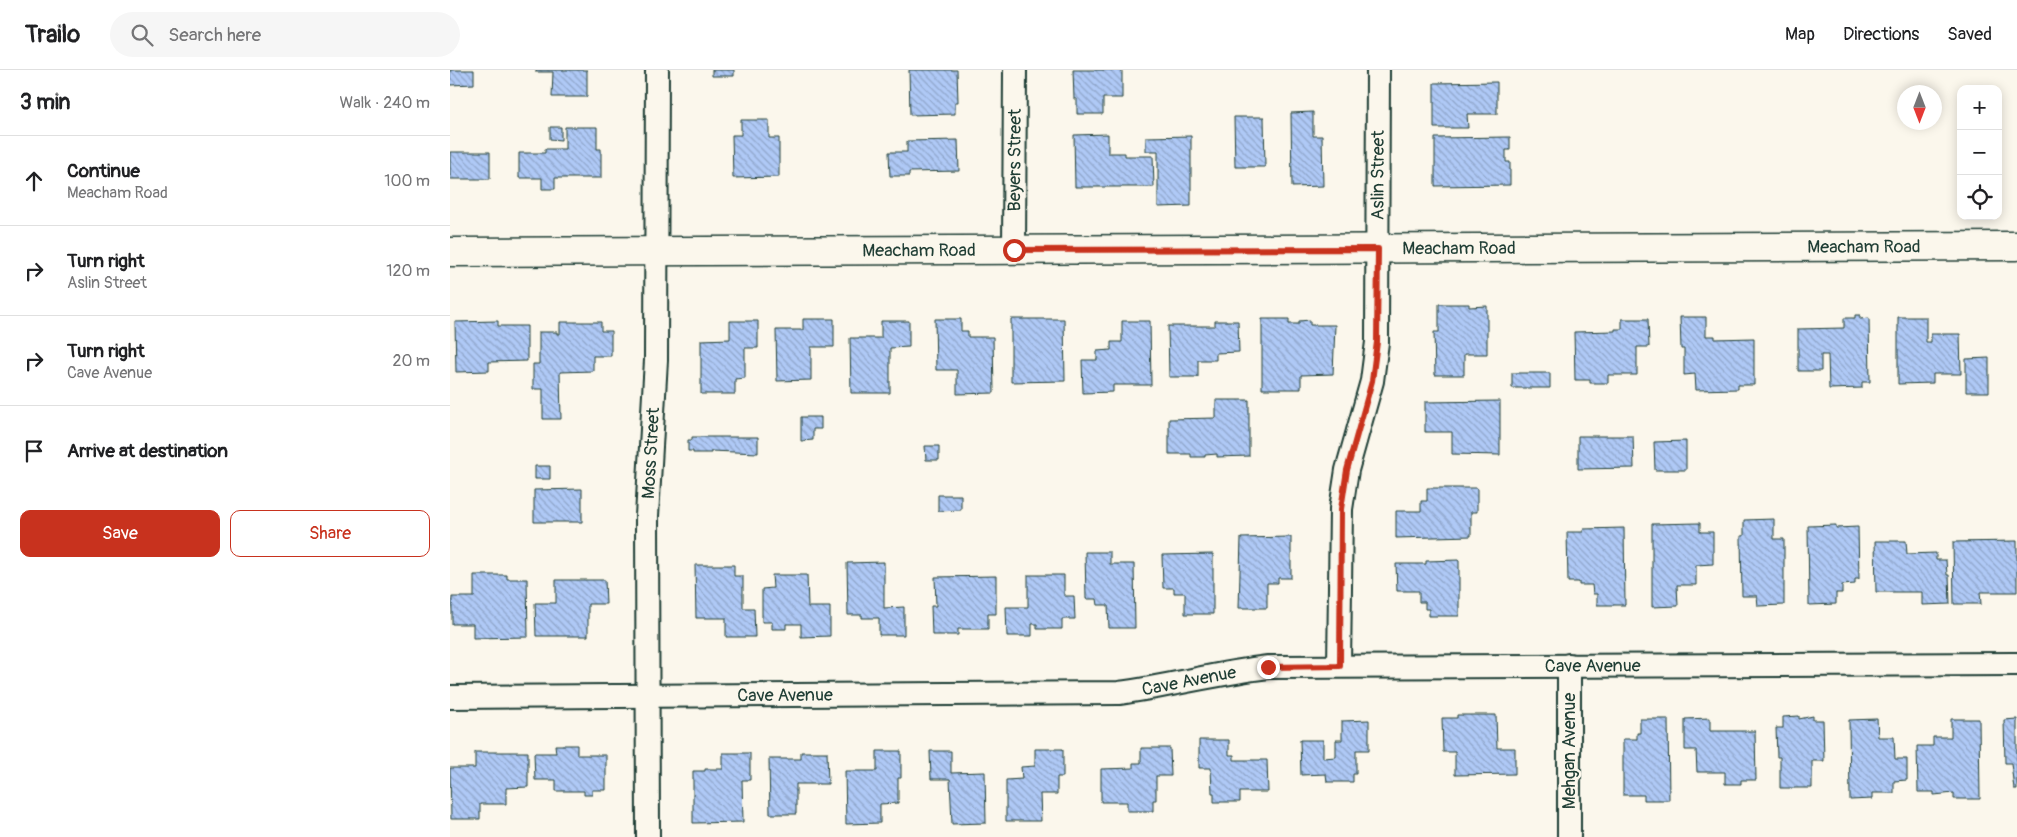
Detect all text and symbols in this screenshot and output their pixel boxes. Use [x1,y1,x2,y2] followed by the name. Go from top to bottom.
[110,12,460,57] search box
[25,20,80,49] text: Trailo
[128,21,156,49] icon: search
[168,23,261,47] text: Search here
[1785,23,1815,46] text: Map
[1843,23,1919,46] text: Directions
[1947,23,1992,46] text: Saved
[1897,85,1942,130] north arrow
[1957,85,2002,220] map controls
[1957,85,2002,130] button: +
[20,89,70,116] text: 3 min
[339,93,430,113] text: Walk · 240 m
[1003,108,1026,211] street label: Beyers Street
[1366,129,1389,220] street label: Aslin Street
[1957,130,2002,175] button: −
[67,159,140,183] text: Continue
[20,167,48,195] icon: ahead
[384,171,430,191] text: 100 m
[1957,175,2002,220] button: locate
[67,183,168,203] text: Meacham Road
[1807,235,1921,258] street label: Meacham Road
[1402,236,1516,260] street label: Meacham Road
[862,238,976,262] street label: Meacham Road
[1003,239,1026,262] route start
[67,249,145,273] text: Turn right
[20,257,48,285] icon: right
[386,261,430,281] text: 120 m
[67,273,147,293] text: Aslin Street
[67,339,145,363] text: Turn right
[20,347,48,375] icon: right
[392,351,430,371] text: 20 m
[67,363,152,383] text: Cave Avenue
[637,406,665,499] street label: Moss Street
[20,437,48,465] icon: arrive
[67,439,228,463] text: Arrive at destination
[20,510,220,557] button: Save
[230,510,430,557] button: Share
[1545,654,1641,677] street label: Cave Avenue
[1257,656,1280,679] route end
[1140,660,1238,701] street label: Cave Avenue
[737,683,833,707] street label: Cave Avenue
[1558,693,1581,809] street label: Mehgan Avenue

